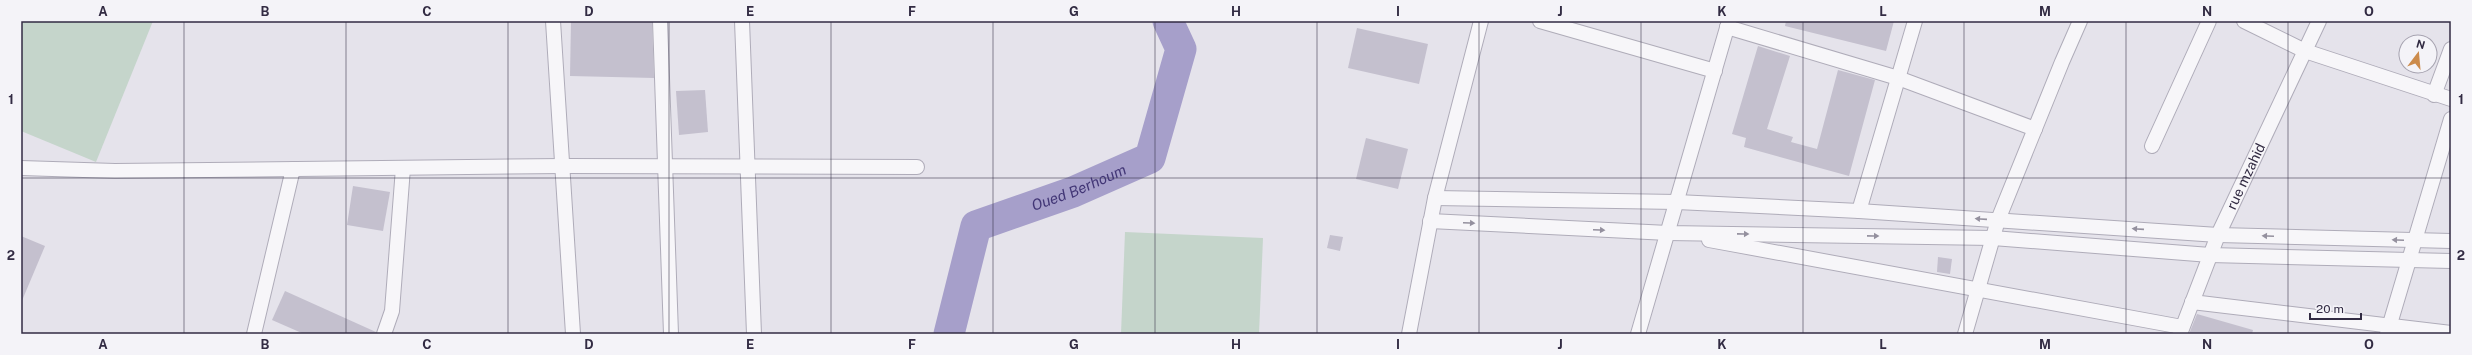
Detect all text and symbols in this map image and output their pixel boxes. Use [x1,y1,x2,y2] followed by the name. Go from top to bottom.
[98,4,108,19] text: A
[261,4,270,19] text: B
[422,4,432,19] text: C
[584,4,594,19] text: D
[746,4,754,19] text: E
[908,4,916,19] text: F
[1069,4,1079,19] text: G
[1231,4,1241,19] text: H
[1396,4,1400,19] text: I
[1557,4,1563,19] text: J
[1717,4,1727,19] text: K
[1879,4,1887,19] text: L
[2039,4,2051,19] text: M
[2202,4,2212,19] text: N
[2364,4,2374,19] text: O
[2398,34,2438,74] north arrow
[2415,37,2427,51] text: N
[8,92,14,107] text: 1
[2458,92,2464,107] text: 1
[2223,141,2268,212] street label: rue mzahid
[1029,161,1129,214] water label: Oued Berhoum
[1975,215,1987,222] one-way arrow
[1463,220,1475,227] one-way arrow
[1593,226,1605,233] one-way arrow
[2132,226,2144,233] one-way arrow
[1737,231,1750,237] one-way arrow
[1867,233,1880,239] one-way arrow
[2261,233,2274,239] one-way arrow
[2391,237,2404,243] one-way arrow
[7,248,15,263] text: 2
[2457,248,2465,263] text: 2
[2310,295,2361,321] scale bar
[2316,302,2344,316] text: 20 m
[98,337,108,352] text: A
[261,337,270,352] text: B
[422,337,432,352] text: C
[584,337,594,352] text: D
[746,337,754,352] text: E
[908,337,916,352] text: F
[1069,337,1079,352] text: G
[1231,337,1241,352] text: H
[1396,337,1400,352] text: I
[1557,337,1563,352] text: J
[1717,337,1727,352] text: K
[1879,337,1887,352] text: L
[2039,337,2051,352] text: M
[2202,337,2212,352] text: N
[2364,337,2374,352] text: O

